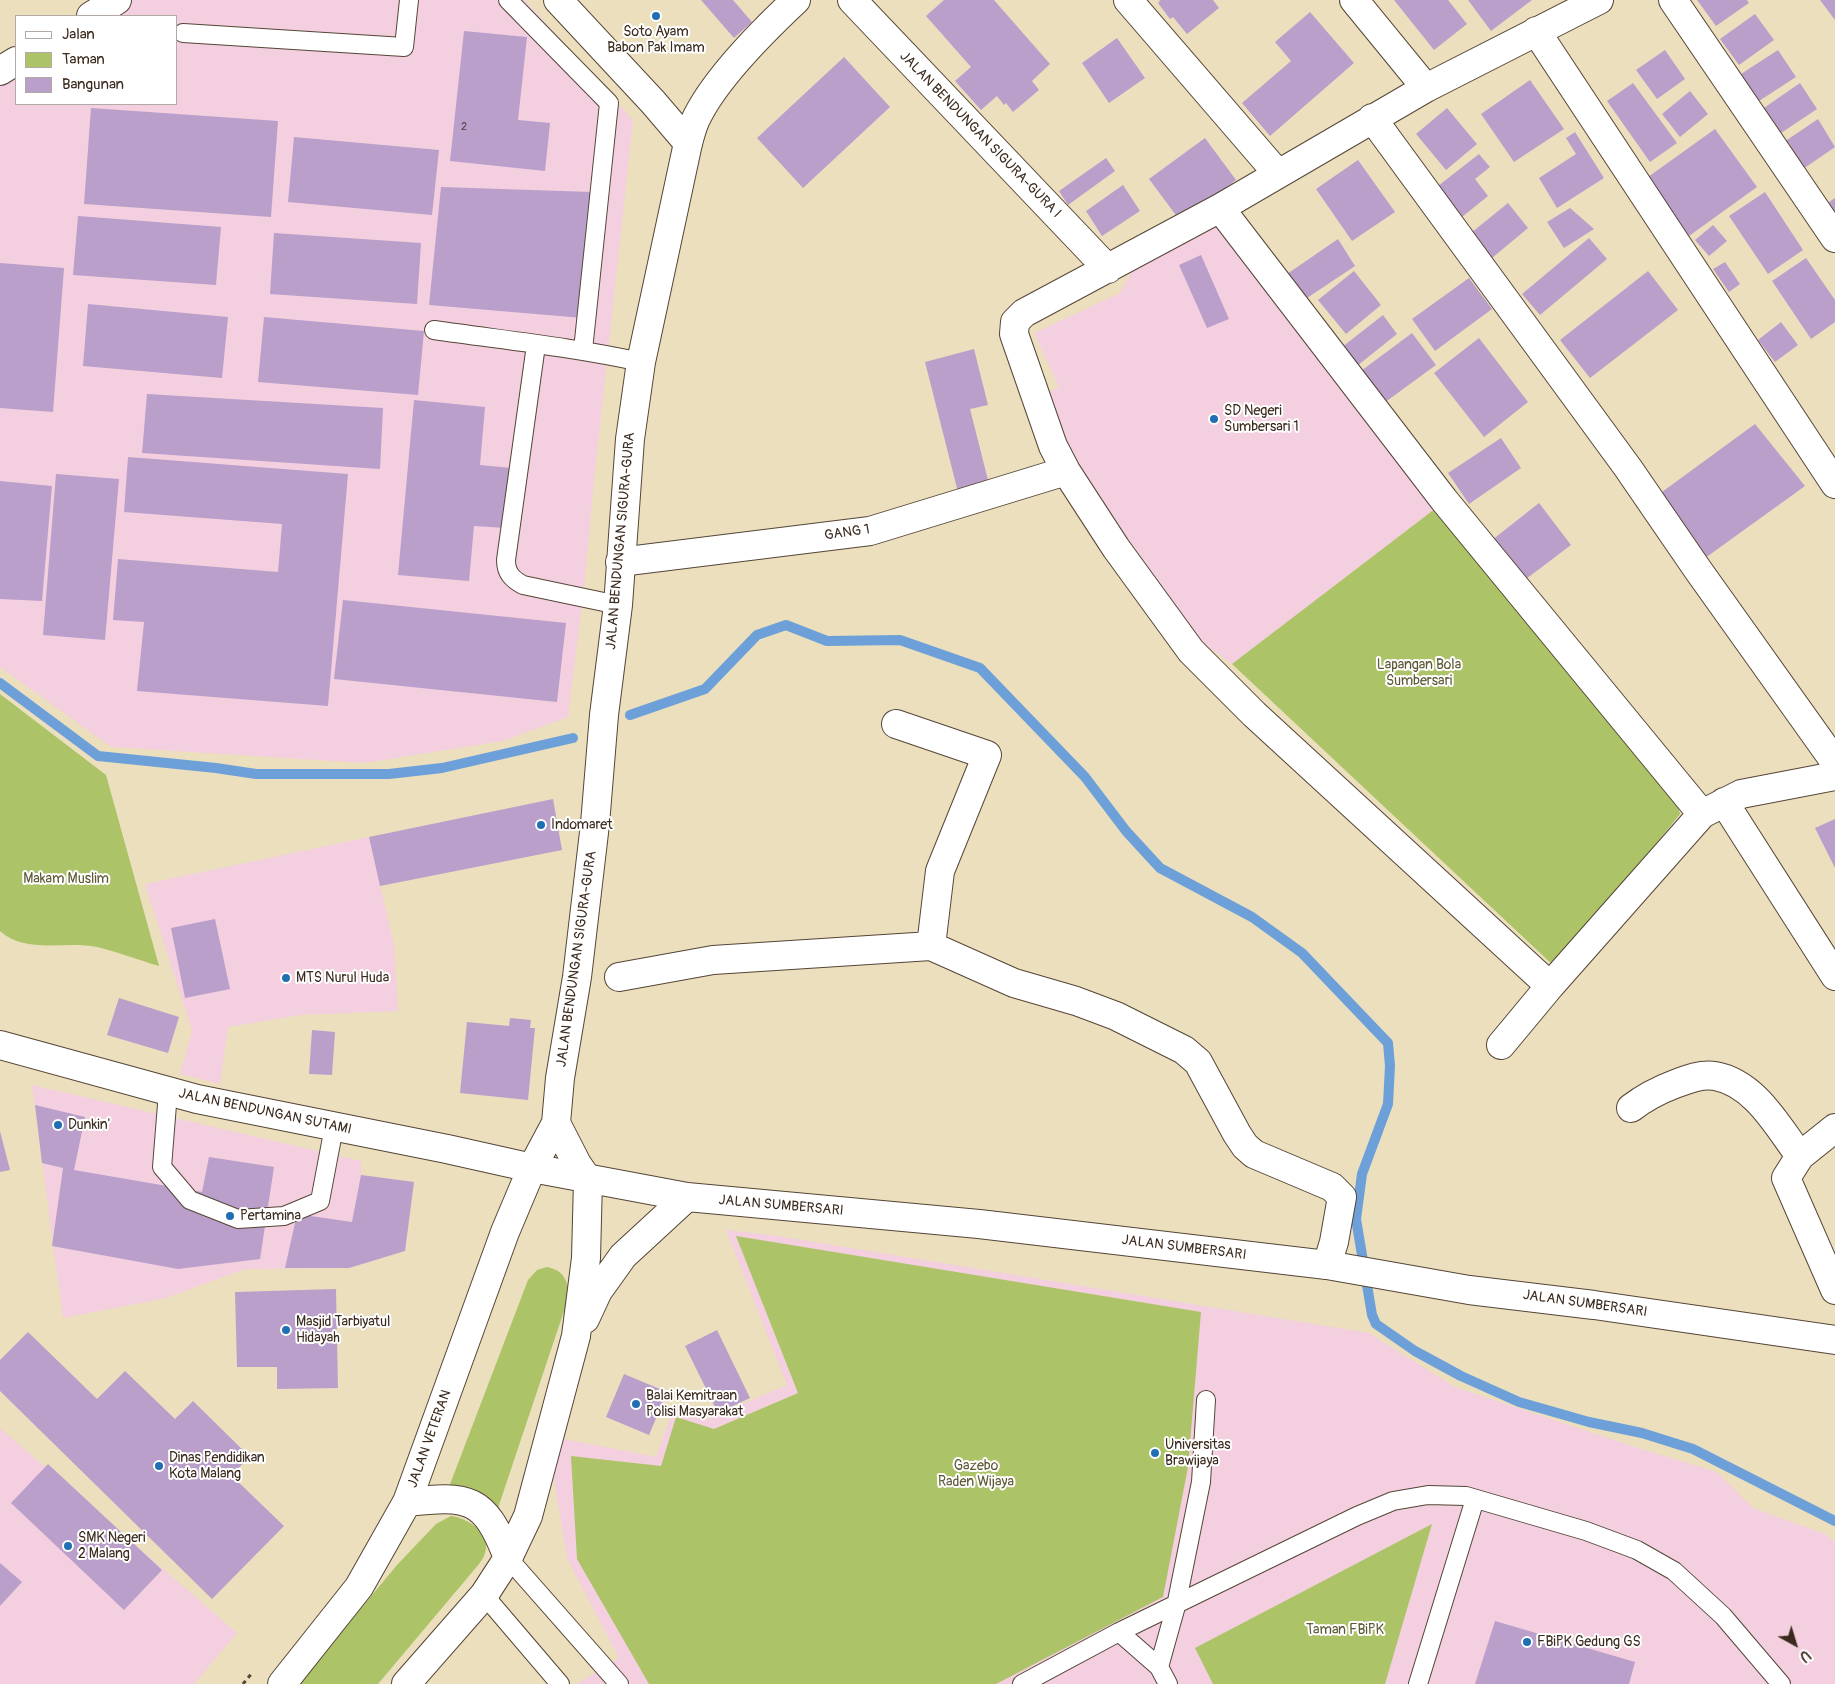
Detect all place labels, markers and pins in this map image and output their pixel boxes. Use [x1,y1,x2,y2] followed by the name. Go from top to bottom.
[650,10,662,22] marker: Soto Ayam Babon Pak Imam
[607,24,705,56] place label: Soto Ayam Babon Pak Imam
[1224,403,1299,436] place label: SD Negeri Sumbersari 1
[1208,413,1220,425] marker: SD Negeri Sumbersari 1
[551,817,613,833] place label: Indomaret
[535,819,547,831] marker: Indomaret
[296,970,389,986] place label: MTS Nurul Huda
[280,972,292,984] marker: MTS Nurul Huda
[68,1117,110,1133] place label: Dunkin'
[52,1119,64,1131] marker: Dunkin'
[240,1208,301,1224] place label: Pertamina
[224,1210,236,1222] marker: Pertamina
[296,1314,390,1346] place label: Masjid Tarbiyatul Hidayah
[280,1324,292,1336] marker: Masjid Tarbiyatul Hidayah
[646,1388,743,1420] place label: Balai Kemitraan Polisi Masyarakat
[630,1398,642,1410] marker: Balai Kemitraan Polisi Masyarakat
[1165,1437,1230,1470] place label: Universitas Brawijaya
[1149,1447,1161,1459] marker: Universitas Brawijaya
[169,1450,265,1482] place label: Dinas Pendidikan Kota Malang
[153,1460,165,1472] marker: Dinas Pendidikan Kota Malang
[78,1530,146,1562] place label: SMK Negeri 2 Malang
[62,1540,74,1552] marker: SMK Negeri 2 Malang
[1537,1634,1641,1650] place label: FBiPK Gedung GS
[1521,1636,1533,1648] marker: FBiPK Gedung GS

